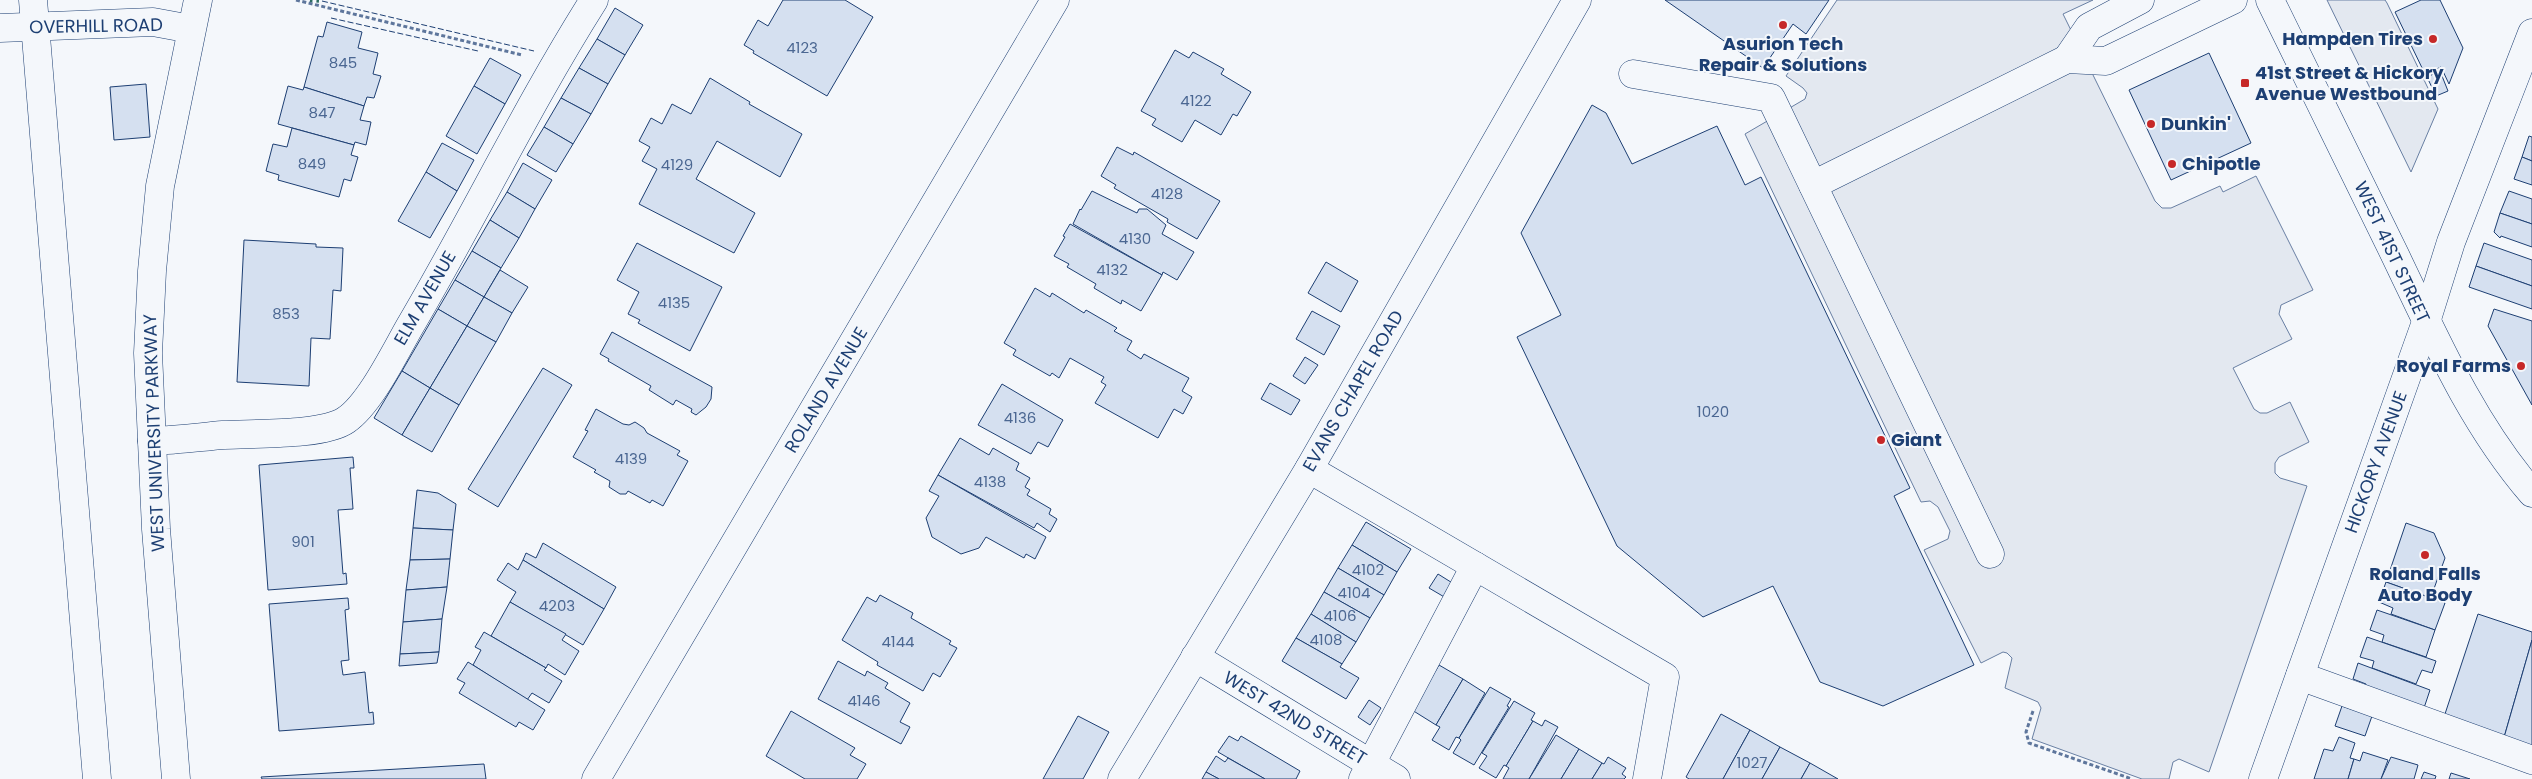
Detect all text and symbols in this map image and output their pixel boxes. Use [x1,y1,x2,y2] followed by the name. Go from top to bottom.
[29,12,163,39] street label: OVERHILL ROAD
[1777,19,1789,31] marker: Asurion Tech Repair & Solutions
[2282,26,2423,51] place label: Hampden Tires
[1699,31,1867,77] place label: Asurion Tech Repair & Solutions
[2427,33,2439,45] marker: Hampden Tires
[786,37,818,58] house number: 4123
[329,52,357,73] house number: 845
[2255,60,2444,106] place label: 41st Street & Hickory Avenue Westbound
[2239,77,2251,89] marker: 41st Street & Hickory Avenue Westbound
[1180,90,1212,111] house number: 4122
[308,102,336,123] house number: 847
[2161,111,2231,136] place label: Dunkin'
[2145,118,2157,130] marker: Dunkin'
[2182,151,2261,176] place label: Chipotle
[298,153,326,174] house number: 849
[661,154,693,175] house number: 4129
[2166,158,2178,170] marker: Chipotle
[2349,177,2436,327] street label: WEST 41ST STREET
[1151,183,1183,204] house number: 4128
[1119,228,1151,249] house number: 4130
[388,246,462,349] street label: ELM AVENUE
[1096,259,1128,280] house number: 4132
[658,292,690,313] house number: 4135
[272,303,300,324] house number: 853
[1296,306,1409,476] street label: EVANS CHAPEL ROAD
[137,313,170,552] street label: WEST UNIVERSITY PARKWAY
[778,322,873,457] street label: ROLAND AVENUE
[2396,353,2511,378] place label: Royal Farms
[2515,360,2527,372] marker: Royal Farms
[2338,387,2413,536] street label: HICKORY AVENUE
[1697,401,1729,422] house number: 1020
[1004,407,1036,428] house number: 4136
[1891,427,1942,452] place label: Giant
[1875,434,1887,446] marker: Giant
[615,448,647,469] house number: 4139
[974,471,1006,492] house number: 4138
[291,531,315,552] house number: 901
[2419,549,2431,561] marker: Roland Falls Auto Body
[1352,559,1384,580] house number: 4102
[2369,561,2481,607] place label: Roland Falls Auto Body
[1337,582,1371,603] house number: 4104
[539,595,575,616] house number: 4203
[1323,605,1357,626] house number: 4106
[1309,629,1343,650] house number: 4108
[881,631,915,652] house number: 4144
[1219,665,1372,770] street label: WEST 42ND STREET
[847,690,881,711] house number: 4146
[1736,752,1768,773] house number: 1027

